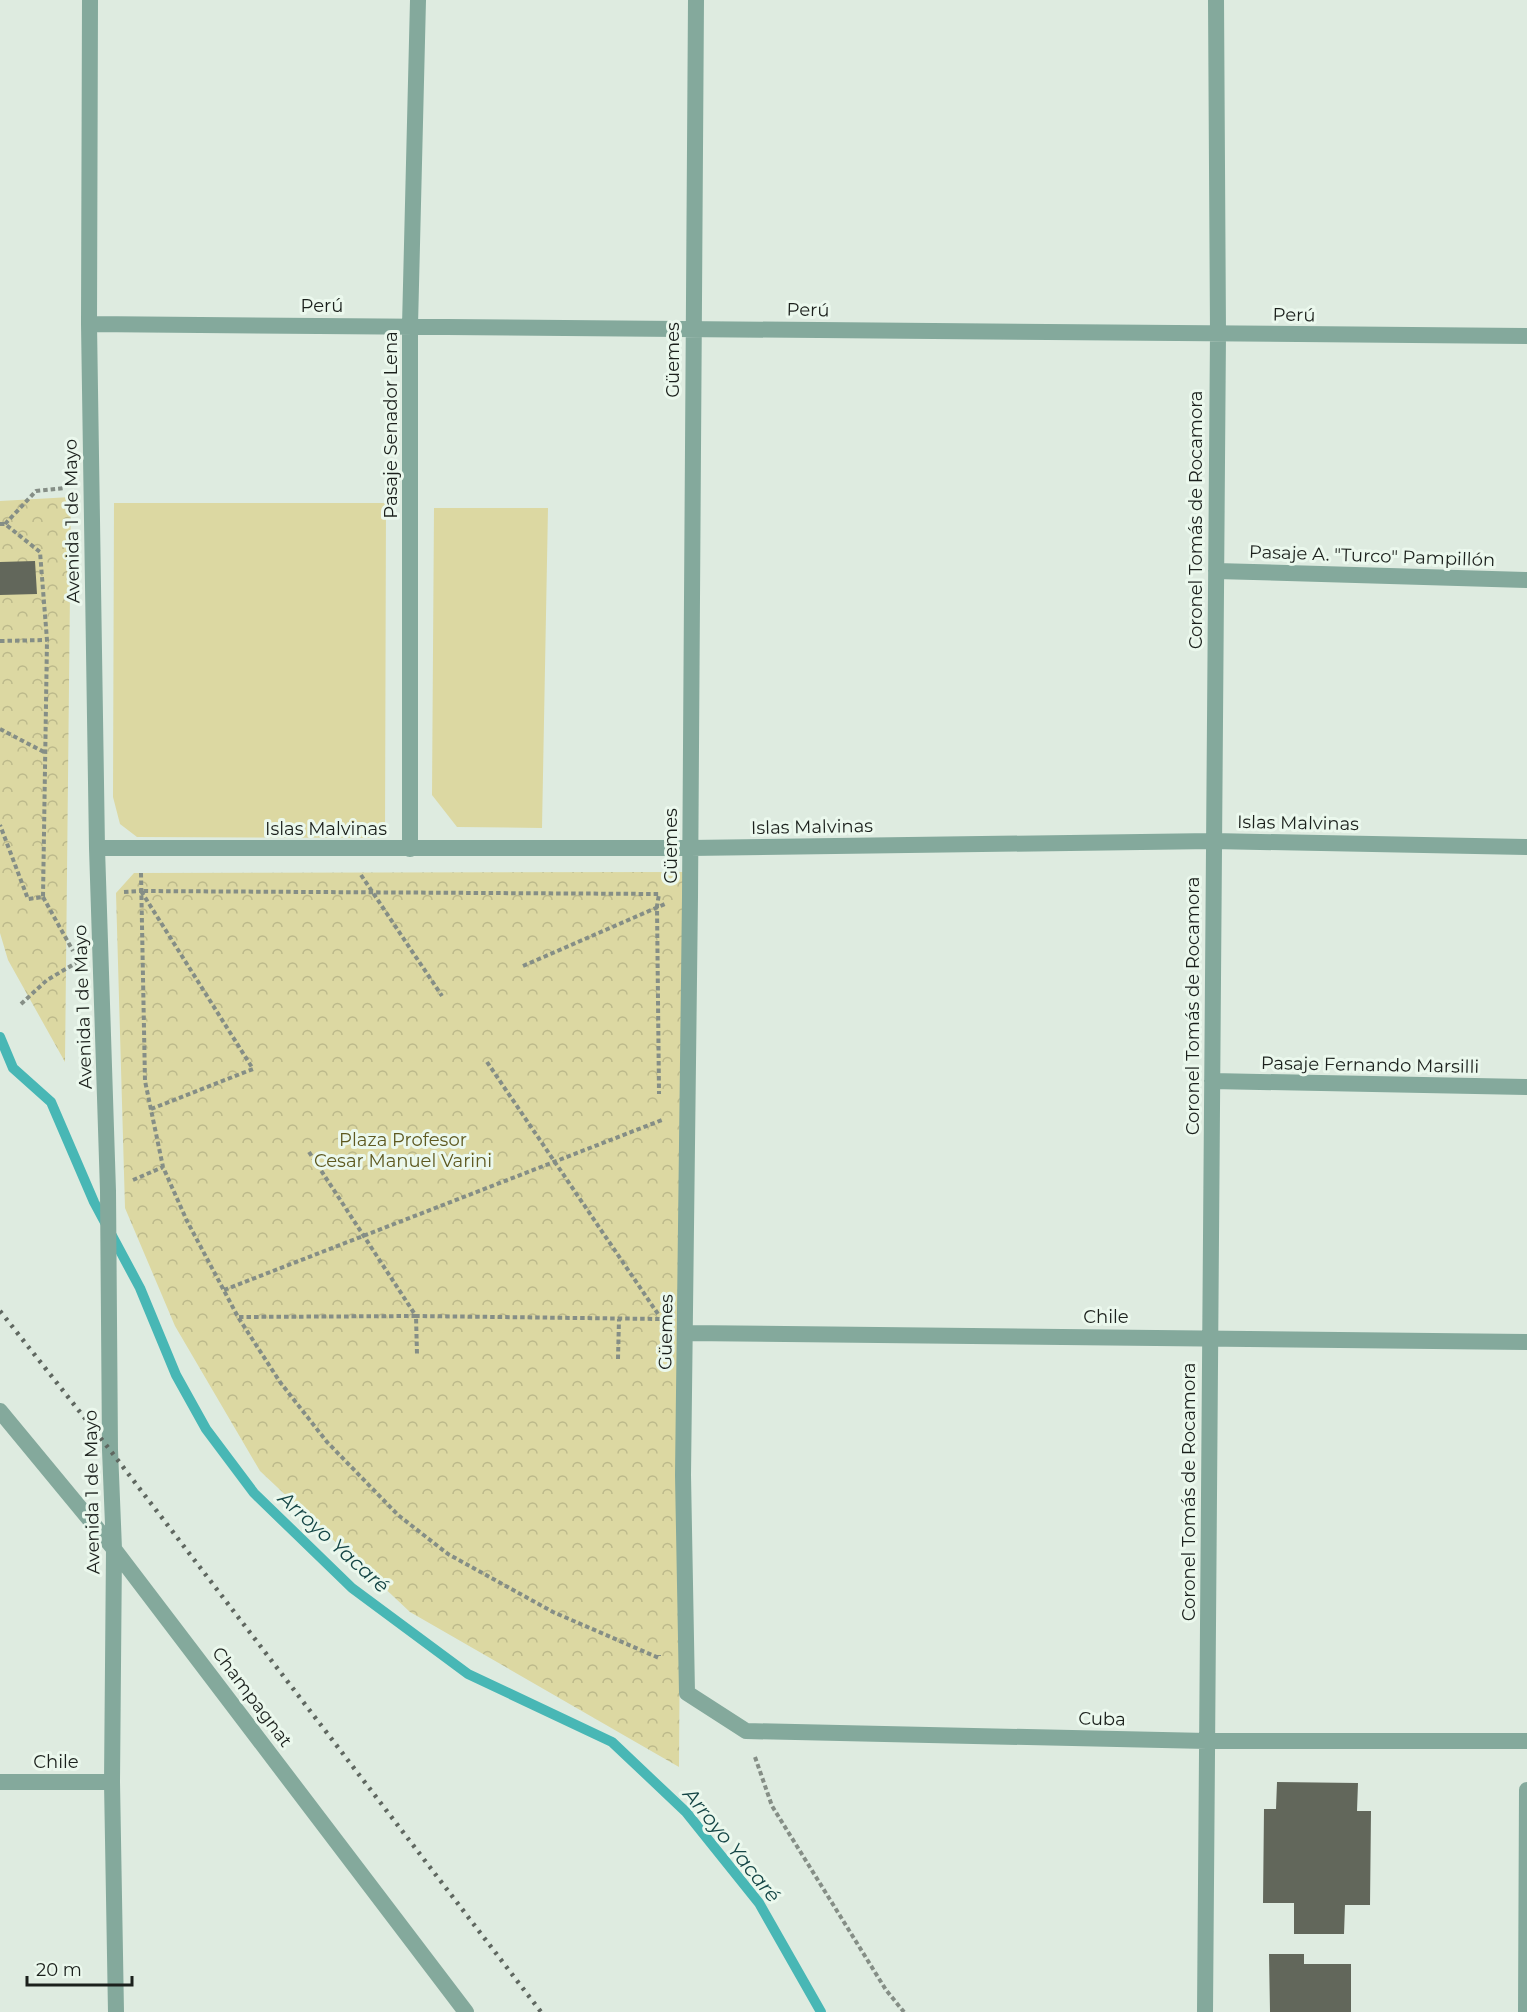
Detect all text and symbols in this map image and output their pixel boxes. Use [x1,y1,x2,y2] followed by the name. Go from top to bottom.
[301,295,343,317] street label: Perú
[786,299,830,321] street label: Perú
[1272,304,1316,326] street label: Perú
[662,322,684,398] street label: Güemes
[380,331,402,519] street label: Pasaje Senador Lena
[1185,391,1207,649] street label: Coronel Tomás de Rocamora
[60,439,84,603] street label: Avenida 1 de Mayo
[1249,541,1495,571] street label: Pasaje A. "Turco" Pampillón
[660,808,682,884] street label: Güemes
[1237,811,1359,835] street label: Islas Malvinas
[751,815,873,839] street label: Islas Malvinas
[265,818,387,840] street label: Islas Malvinas
[1182,877,1204,1135] street label: Coronel Tomás de Rocamora
[69,924,97,1090] street label: Avenida 1 de Mayo
[1261,1052,1479,1078] street label: Pasaje Fernando Marsilli
[314,1129,492,1172] park label: Plaza Profesor Cesar Manuel Varini
[654,1294,678,1370] street label: Güemes
[1083,1306,1129,1328] street label: Chile
[1178,1363,1200,1621] street label: Coronel Tomás de Rocamora
[80,1410,104,1574] street label: Avenida 1 de Mayo
[273,1485,394,1598] water label: Arroyo Yacaré
[207,1643,297,1751] street label: Champagnat
[1078,1708,1126,1730] street label: Cuba
[33,1751,79,1773] street label: Chile
[678,1782,786,1907] water label: Arroyo Yacaré
[27,1949,132,1987] scale bar
[36,1959,82,1981] text: 20 m

